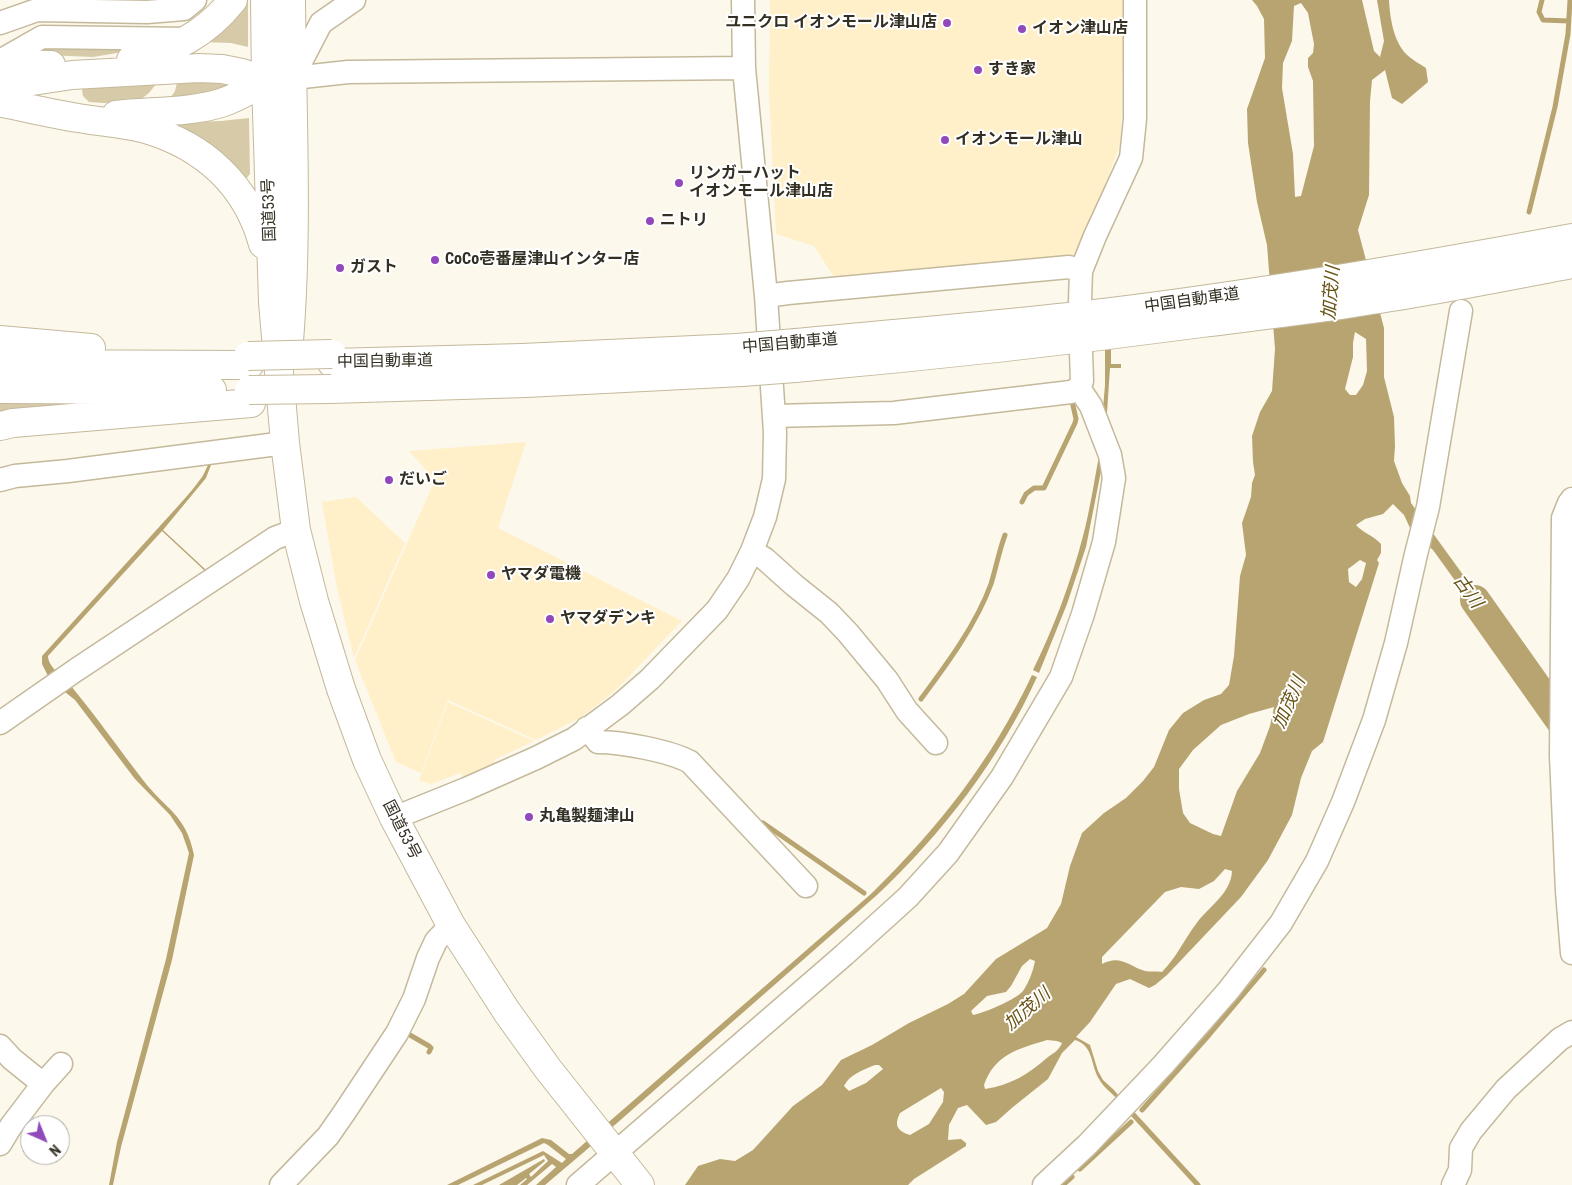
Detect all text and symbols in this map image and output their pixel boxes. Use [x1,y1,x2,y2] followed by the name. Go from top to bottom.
[725,13,937,33] place label: ユニクロ イオンモール津山店
[941,17,953,29] marker: ユニクロ イオンモール津山店
[1032,19,1128,39] place label: イオン津山店
[1016,23,1028,35] marker: イオン津山店
[988,60,1036,80] place label: すき家
[972,64,984,76] marker: すき家
[955,130,1083,150] place label: イオンモール津山
[939,134,951,146] marker: イオンモール津山
[689,164,833,202] place label: リンガーハット イオンモール津山店
[673,177,685,189] marker: リンガーハット イオンモール津山店
[259,178,281,242] street label: 国道53号
[660,211,708,231] place label: ニトリ
[644,215,656,227] marker: ニトリ
[445,250,639,270] place label: CoCo壱番屋津山インター店
[429,254,441,266] marker: CoCo壱番屋津山インター店
[350,258,398,278] place label: ガスト
[334,262,346,274] marker: ガスト
[1319,265,1345,321] water label: 加茂川
[1143,285,1241,317] street label: 中国自動車道
[741,330,839,358] street label: 中国自動車道
[337,352,433,372] street label: 中国自動車道
[399,470,447,490] place label: だいご
[383,474,395,486] marker: だいご
[501,565,581,585] place label: ヤマダ電機
[485,569,497,581] marker: ヤマダ電機
[1448,571,1486,613] water label: 古川
[560,609,656,629] place label: ヤマダデンキ
[544,613,556,625] marker: ヤマダデンキ
[1269,674,1311,732] water label: 加茂川
[378,797,424,863] street label: 国道53号
[539,807,635,827] place label: 丸亀製麺津山
[523,811,535,823] marker: 丸亀製麺津山
[1001,984,1055,1036] water label: 加茂川
[20,1115,70,1165] north arrow
[46,1141,63,1159] text: N

